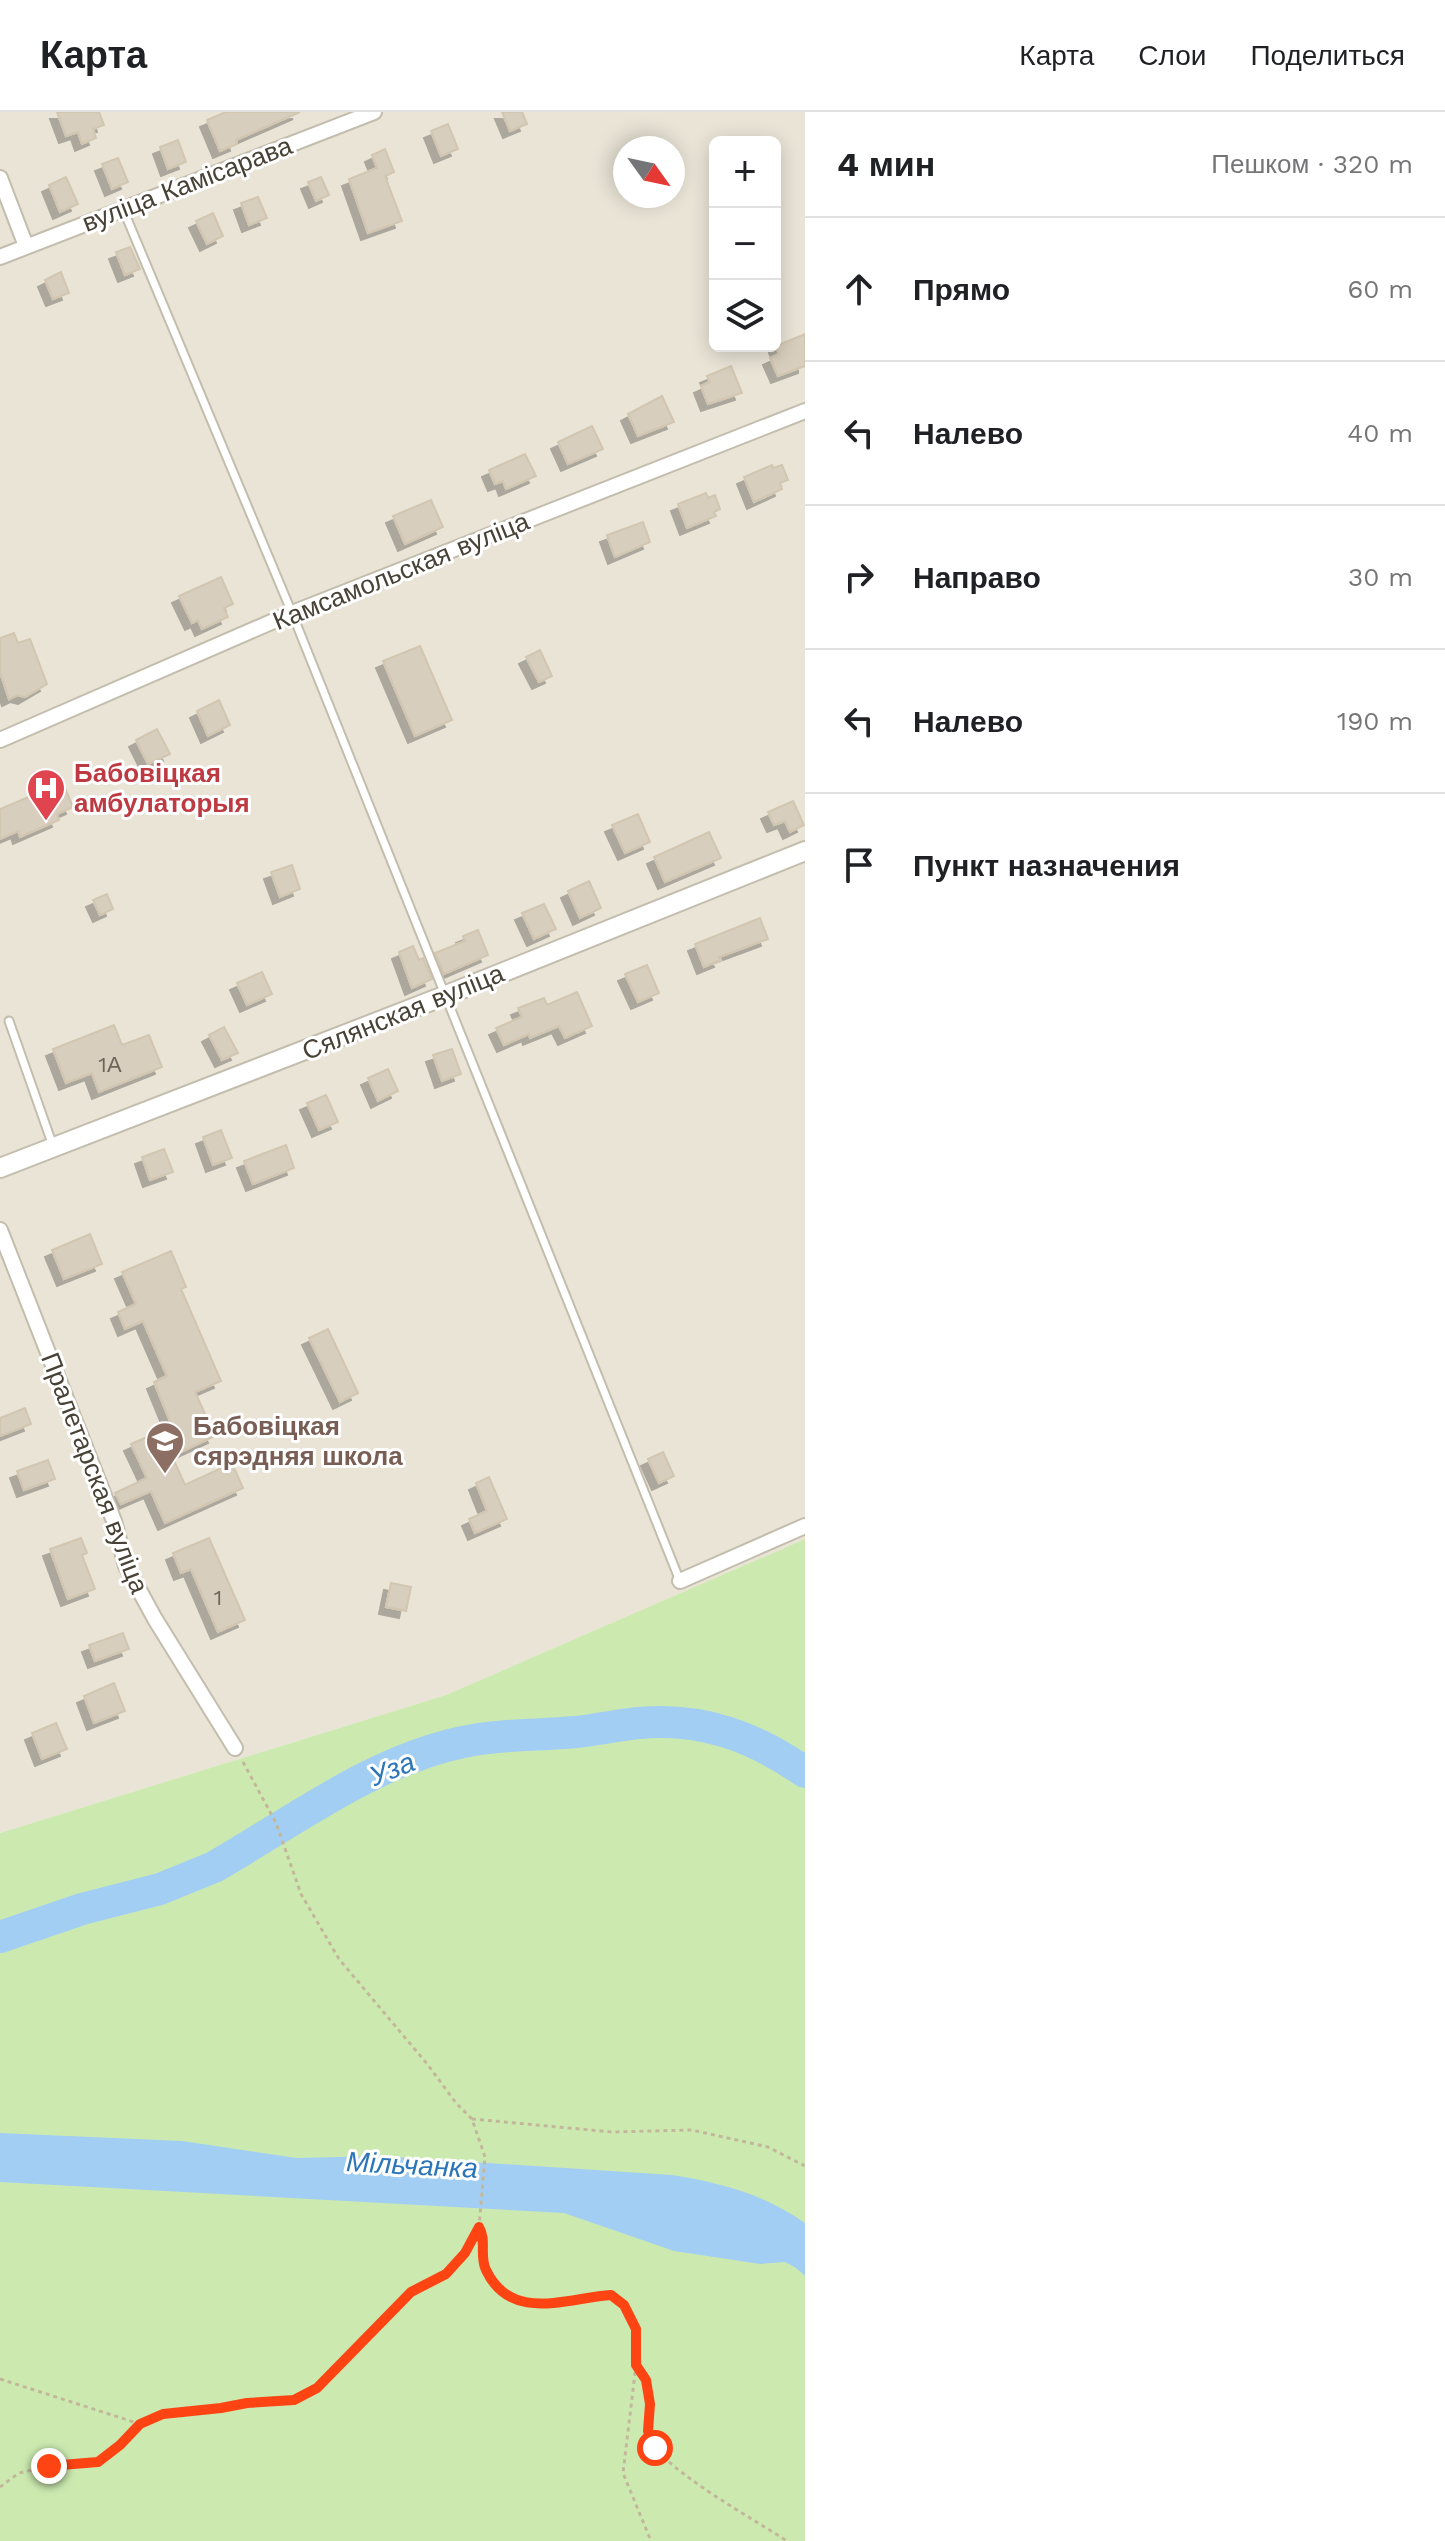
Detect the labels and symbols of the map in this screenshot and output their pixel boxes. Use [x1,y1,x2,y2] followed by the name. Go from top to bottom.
[78,130,297,238] street label: вуліца Камісарава
[613,136,685,208] north arrow
[268,506,534,636] street label: Камсамольская вуліца
[74,758,250,818] place label: Бабовіцкая амбулаторыя
[25,767,67,822] hospital icon: Бабовіцкая амбулаторыя
[298,958,509,1066] street label: Сялянская вуліца
[98,1052,122,1077] house number: 1А
[35,1348,155,1598] street label: Пралетарская вуліца
[193,1411,403,1471] place label: Бабовіцкая сярэдняя школа
[144,1420,186,1475] school or university icon: Бабовіцкая сярэдняя школа
[214,1585,222,1610] house number: 1
[364,1745,419,1793] water label: Уза
[345,2145,479,2185] water label: Мільчанка
[637,2430,673,2466] route start
[31,2448,67,2484] route end

